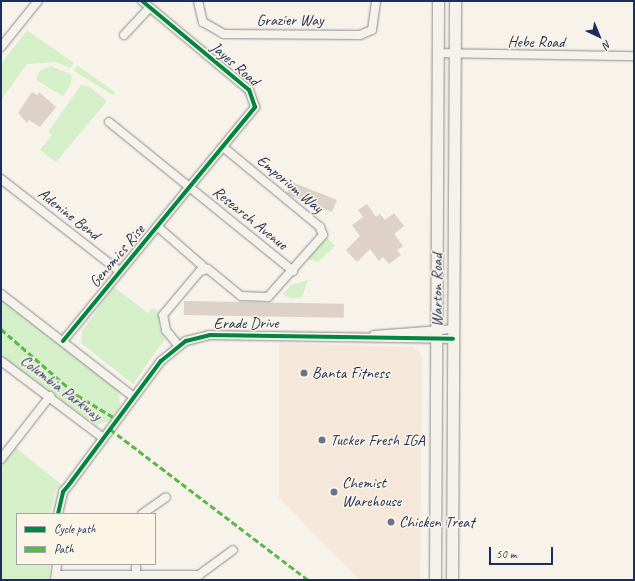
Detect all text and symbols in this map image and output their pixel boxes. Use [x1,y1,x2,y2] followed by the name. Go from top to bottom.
[257,10,323,30] street label: Grazier Way
[579,16,619,56] north arrow
[507,32,565,52] street label: Hebe Road
[600,37,615,52] text: N
[207,38,263,90] street label: Jayes Road
[253,151,327,217] street label: Emporium Way
[209,182,291,254] street label: Research Avenue
[34,184,104,244] street label: Adenine Bend
[85,221,149,291] street label: Genomics Rise
[427,253,447,327] street label: Warton Road
[213,313,279,333] street label: Erade Drive
[16,351,106,425] street label: Columbia Parkway
[312,363,389,383] place label: Banta Fitness
[299,368,309,378] marker: Banta Fitness
[330,430,425,450] place label: Tucker Fresh IGA
[317,435,327,445] marker: Tucker Fresh IGA
[342,473,401,511] place label: Chemist Warehouse
[329,487,339,497] marker: Chemist Warehouse
[399,512,473,532] place label: Chicken Treat
[16,513,156,565] legend
[386,517,396,527] marker: Chicken Treat
[54,521,96,537] text: Cycle path
[491,539,555,565] scale bar
[54,541,74,557] text: Path
[496,546,516,562] text: 50 m

